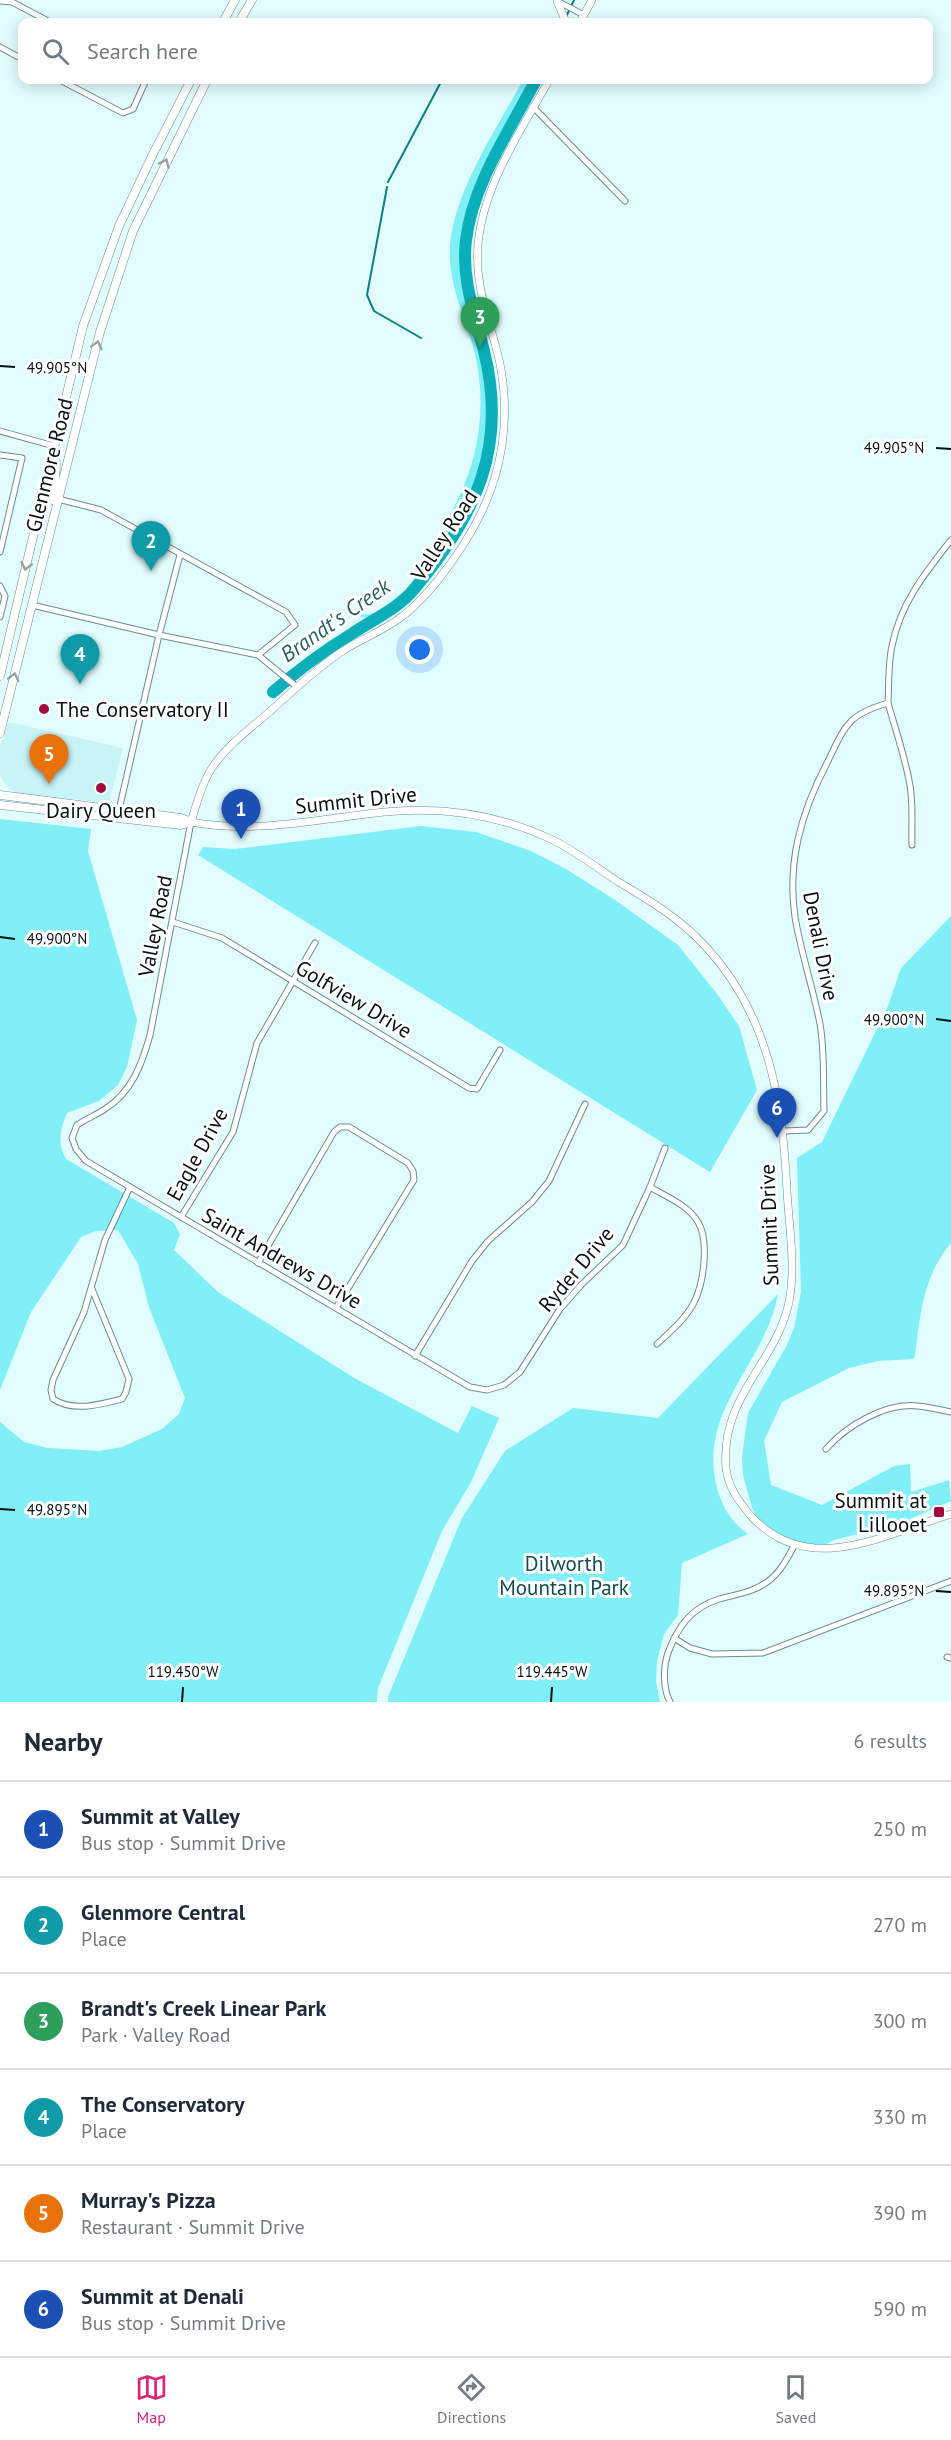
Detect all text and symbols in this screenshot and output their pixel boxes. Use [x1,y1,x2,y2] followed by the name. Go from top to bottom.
[18,18,933,84] search box
[39,35,72,68] icon: search
[87,37,198,65] text: Search here
[157,158,169,169] one-way arrow
[460,298,500,347] pin: 3
[90,340,103,350] one-way arrow
[27,358,87,377] text: 49.905°N
[19,395,79,535] street label: Glenmore Road
[864,438,924,457] text: 49.905°N
[404,485,483,586] street label: Valley Road
[132,522,170,571] pin: 2
[20,561,33,571] one-way arrow
[275,571,396,668] water label: Brandt's Creek
[60,634,100,684] pin: 4
[405,635,434,664] your location
[7,672,20,682] one-way arrow
[56,696,229,723] place label: The Conservatory II
[37,702,51,716] marker: The Conservatory II
[29,734,68,784] pin: 5
[294,780,418,820] street label: Summit Drive
[94,781,108,795] marker: Dairy Queen
[222,790,260,839] pin: 1
[46,797,156,824] place label: Dairy Queen
[132,873,178,980] street label: Valley Road
[797,889,845,1003] street label: Denali Drive
[27,929,87,948] text: 49.900°N
[291,954,417,1044] street label: Golfview Drive
[864,1010,924,1029] text: 49.900°N
[758,1088,796,1138] pin: 6
[160,1103,234,1205] street label: Eagle Drive
[753,1164,785,1286] street label: Summit Drive
[197,1201,367,1315] street label: Saint Andrews Drive
[532,1221,620,1317] street label: Ryder Drive
[835,1487,927,1538] place label: Summit at Lillooet
[27,1500,87,1519] text: 49.895°N
[932,1505,946,1519] marker: Summit at Lillooet
[499,1550,629,1601] park label: Dilworth Mountain Park
[864,1581,924,1600] text: 49.895°N
[147,1662,219,1681] text: 119.450°W
[516,1662,588,1681] text: 119.445°W
[24,1725,102,1758] text: Nearby
[854,1728,927,1754] text: 6 results
[81,1802,240,1830] text: Summit at Valley
[38,1816,49,1842] text: 1
[873,1816,927,1842] text: 250 m
[81,1830,286,1856] text: Bus stop · Summit Drive
[81,1898,245,1926] text: Glenmore Central
[38,1912,49,1938] text: 2
[873,1912,927,1938] text: 270 m
[81,1926,127,1952] text: Place
[81,1994,326,2022] text: Brandt's Creek Linear Park
[38,2008,49,2034] text: 3
[873,2008,927,2034] text: 300 m
[81,2022,231,2048] text: Park · Valley Road
[81,2090,244,2118] text: The Conservatory
[38,2104,49,2130] text: 4
[873,2104,927,2130] text: 330 m
[81,2118,127,2144] text: Place
[81,2186,216,2214] text: Murray's Pizza
[38,2200,49,2226] text: 5
[873,2200,927,2226] text: 390 m
[81,2214,305,2240] text: Restaurant · Summit Drive
[81,2282,244,2310] text: Summit at Denali
[38,2296,49,2322] text: 6
[873,2296,927,2322] text: 590 m
[81,2310,286,2336] text: Bus stop · Summit Drive
[135,2371,168,2427] tab: Map
[437,2371,506,2427] tab: Directions
[776,2371,816,2427] tab: Saved

